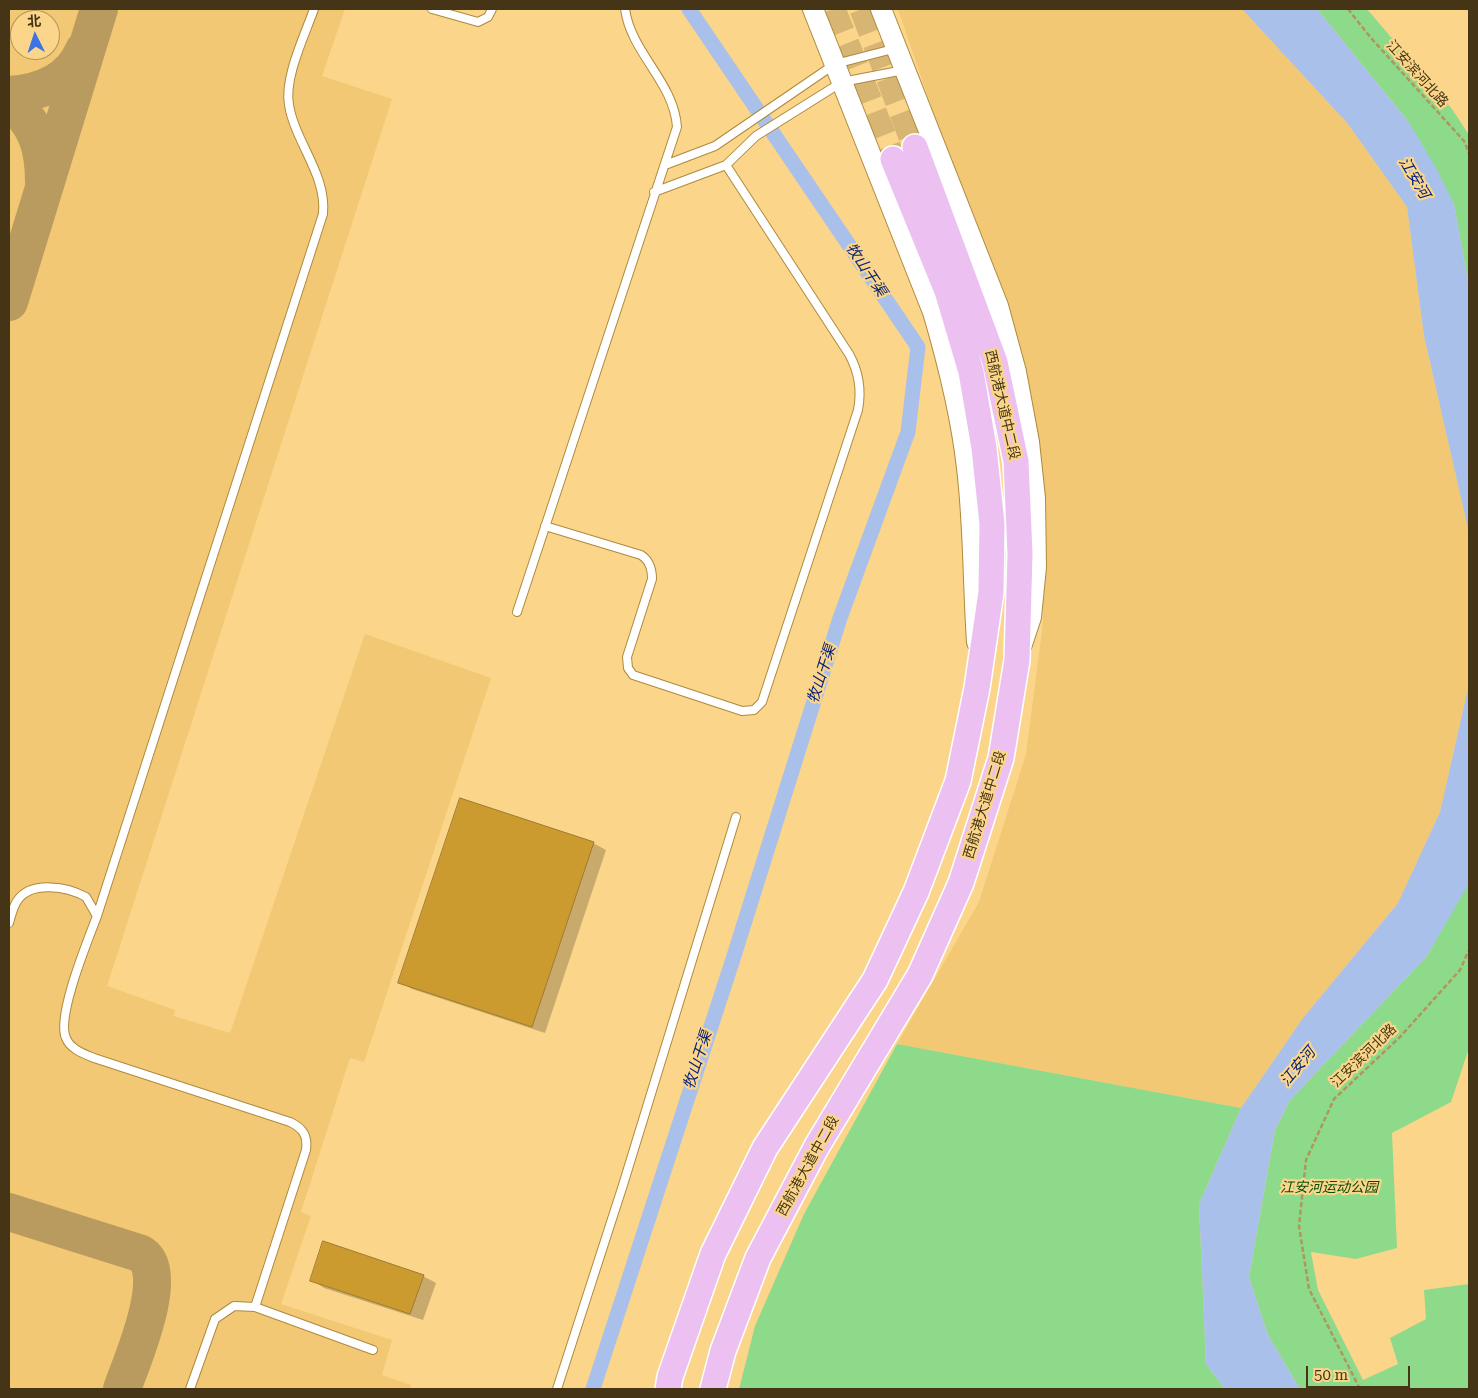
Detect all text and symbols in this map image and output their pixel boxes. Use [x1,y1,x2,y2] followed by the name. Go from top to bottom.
[10,10,60,60] north arrow
[26,13,42,30] text: 北
[1383,37,1451,111] street label: 江安滨河北路
[1395,154,1433,202] water label: 江安河
[842,240,890,300] water label: 牧山干渠
[981,349,1023,461] street label: 西航港大道中二段
[804,643,840,705] water label: 牧山干渠
[961,749,1009,861] street label: 西航港大道中二段
[1328,1021,1400,1091] street label: 江安滨河北路
[680,1029,716,1091] water label: 牧山干渠
[1277,1044,1319,1090] water label: 江安河
[774,1113,842,1219] street label: 西航港大道中二段
[1280,1180,1378,1196] park label: 江安河运动公园
[1308,1356,1412,1388] scale bar
[1314,1366,1348,1384] text: 50 m

